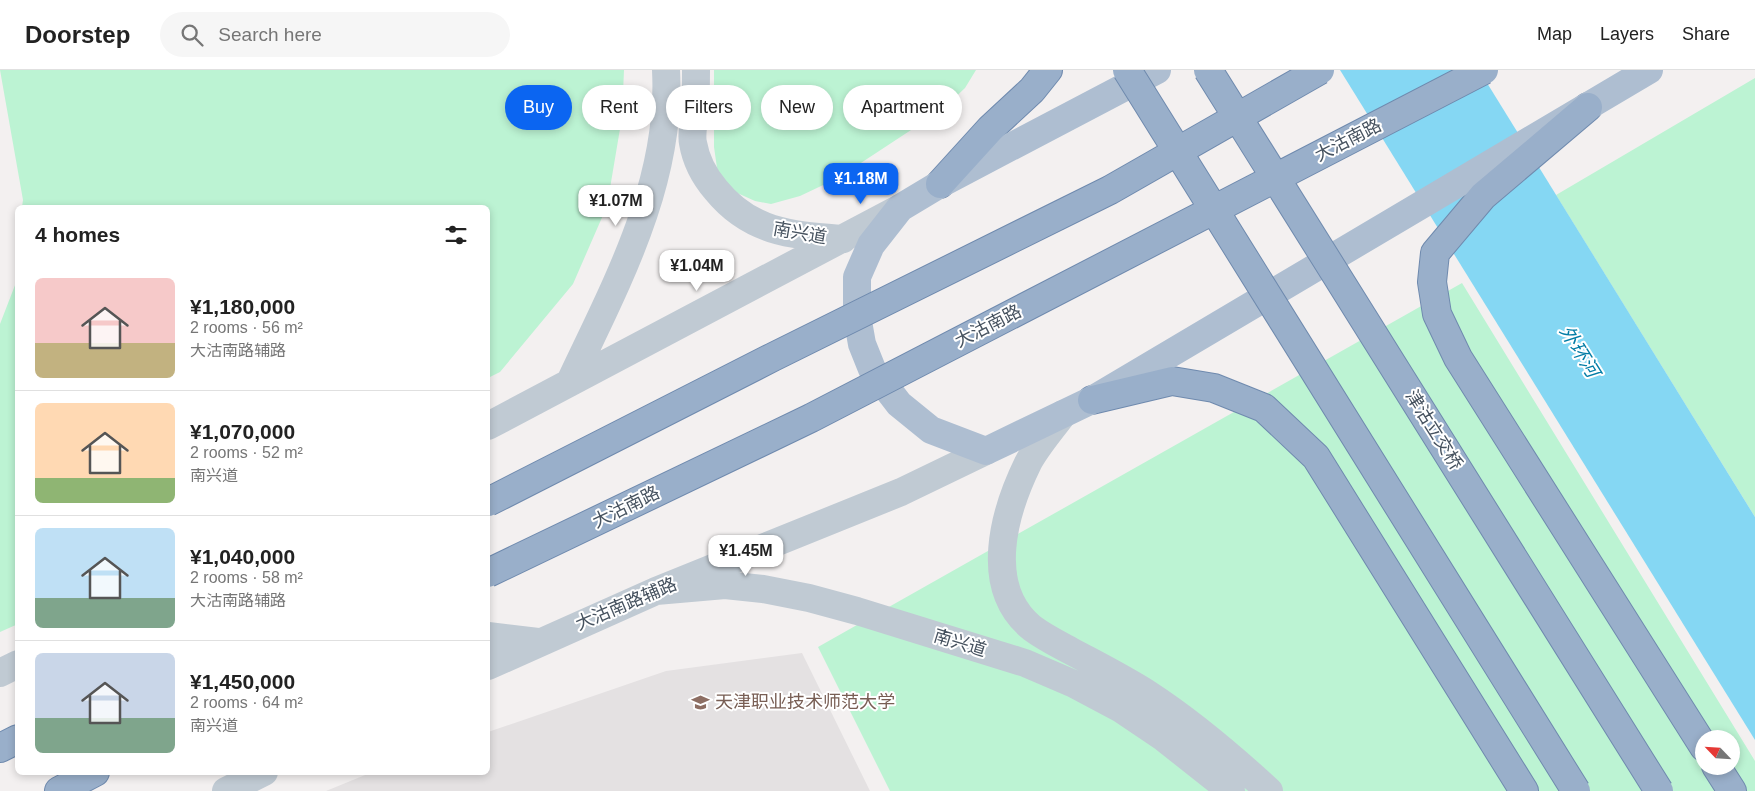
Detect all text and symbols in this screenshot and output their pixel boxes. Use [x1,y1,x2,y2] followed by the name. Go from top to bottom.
[160,12,510,57] search box
[25,21,130,48] text: Doorstep
[178,21,206,49] icon: search
[218,24,322,45] text: Search here
[1537,24,1572,44] text: Map
[1600,24,1654,44] text: Layers
[1682,24,1730,44] text: Share
[505,85,572,130] chip: Buy
[582,85,656,130] chip: Rent
[666,85,751,130] chip: Filters
[761,85,833,130] chip: New
[843,85,962,130] chip: Apartment
[1311,115,1385,165] street label: 大沽南路
[820,162,902,205] pin: ¥1.18M
[834,170,888,187] text: ¥1.18M
[575,184,657,227] pin: ¥1.07M
[589,192,643,209] text: ¥1.07M
[772,218,828,248] street label: 南兴道
[442,221,470,249] icon: filters
[35,223,120,246] text: 4 homes
[656,250,738,292] pin: ¥1.04M
[670,257,724,274] text: ¥1.04M
[190,295,295,318] text: ¥1,180,000
[75,298,135,358] icon: home
[951,301,1025,351] street label: 大沽南路
[190,319,303,336] text: 2 rooms · 56 m²
[1556,322,1606,384] water label: 外环河
[190,342,286,359] text: 大沽南路辅路
[1402,387,1466,473] street label: 津沽立交桥
[190,420,295,443] text: ¥1,070,000
[75,423,135,483] icon: home
[190,444,303,461] text: 2 rooms · 52 m²
[190,467,238,484] text: 南兴道
[589,482,663,532] street label: 大沽南路
[705,534,787,577] pin: ¥1.45M
[719,542,773,559] text: ¥1.45M
[190,545,295,568] text: ¥1,040,000
[75,548,135,608] icon: home
[190,569,303,586] text: 2 rooms · 58 m²
[572,574,680,634] street label: 大沽南路辅路
[190,592,286,609] text: 大沽南路辅路
[931,626,989,660] street label: 南兴道
[190,670,295,693] text: ¥1,450,000
[75,673,135,733] icon: home
[691,692,711,712] school or university icon: 天津职业技术师范大学
[715,692,895,712] place label: 天津职业技术师范大学
[190,694,303,711] text: 2 rooms · 64 m²
[190,717,238,734] text: 南兴道
[1695,730,1740,775] north arrow
[1695,730,1740,775] map controls

